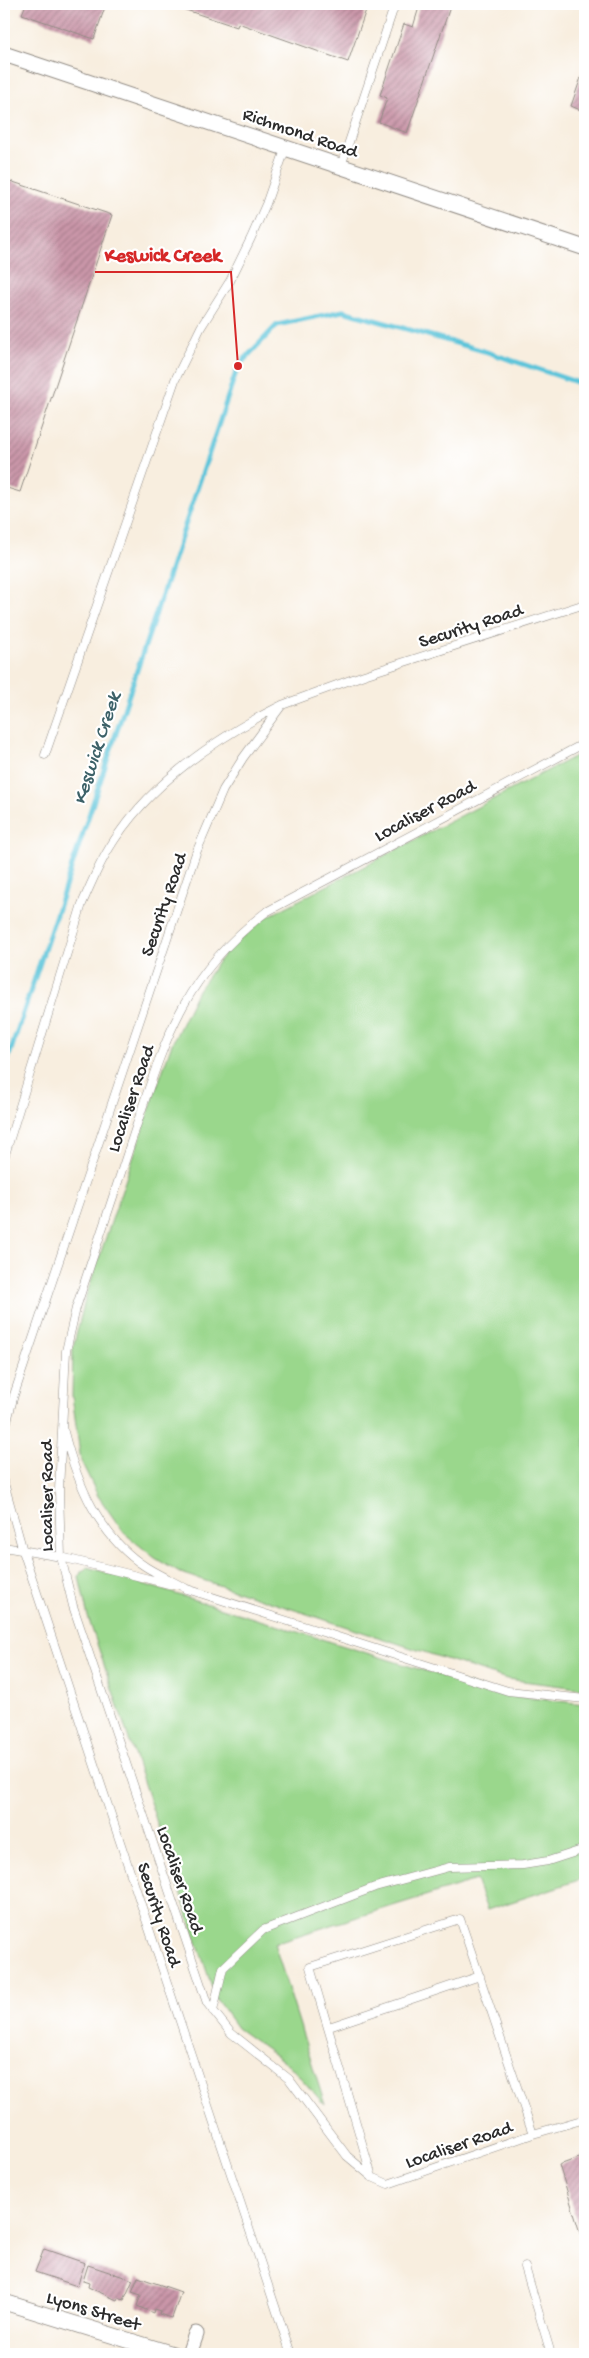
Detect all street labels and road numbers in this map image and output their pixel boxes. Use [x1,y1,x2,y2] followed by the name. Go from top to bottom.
[239,104,362,165] street label: Richmond Road
[416,599,528,655] street label: Security Road
[371,775,482,848] street label: Localiser Road
[137,849,194,960] street label: Security Road
[103,1041,162,1156] street label: Localiser Road
[37,1438,60,1552] street label: Localiser Road
[150,1824,208,1938] street label: Localiser Road
[130,1860,186,1972] street label: Security Road
[403,2117,517,2175] street label: Localiser Road
[43,2287,145,2338] street label: Lyons Street

